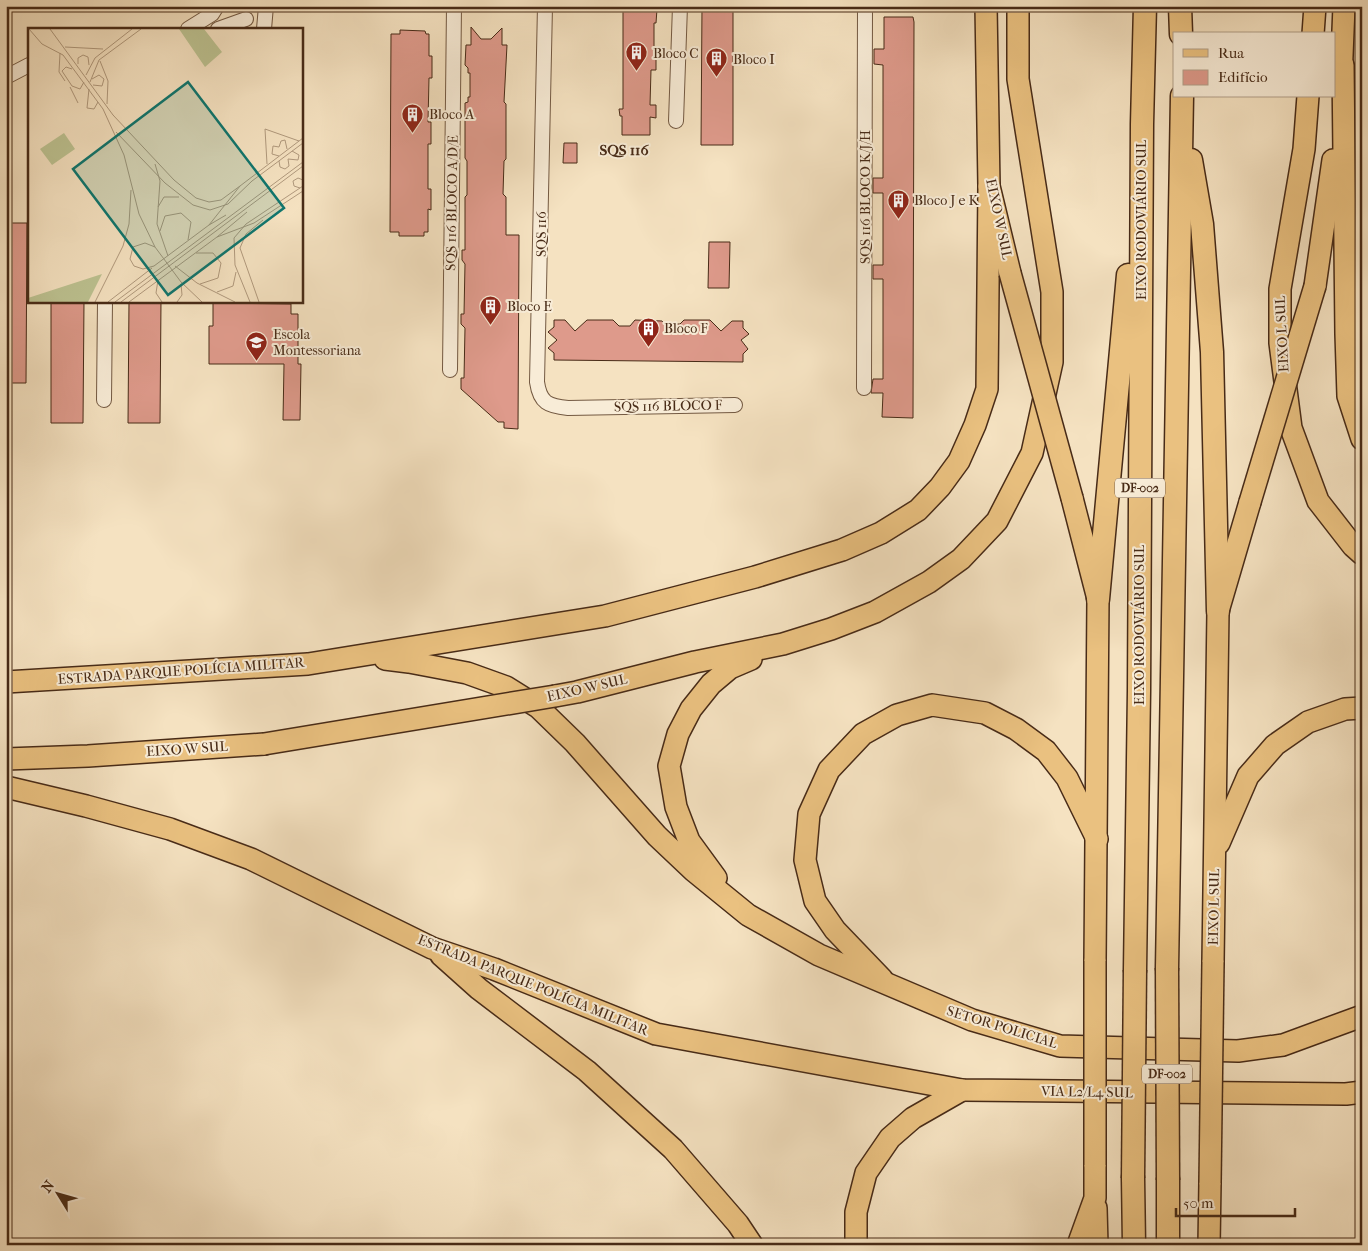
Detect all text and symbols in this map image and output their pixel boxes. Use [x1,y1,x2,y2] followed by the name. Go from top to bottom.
[28,28,302,302] inset map
[1173,32,1336,98] legend
[625,41,649,72] building icon: Bloco C
[1218,44,1245,62] text: Rua
[653,45,699,62] place label: Bloco C
[705,47,729,78] building icon: Bloco I
[733,51,775,68] place label: Bloco I
[1218,68,1268,86] text: Edifício
[401,102,425,133] building icon: Bloco A
[429,106,475,123] place label: Bloco A
[857,130,874,264] street label: SQS 116 BLOCO K/J/H
[442,134,462,271] street label: SQS 116 BLOCO A/D/E
[1132,139,1150,300] street label: EIXO RODOVIÁRIO SUL
[599,141,649,159] district label: SQS 116
[982,177,1016,261] street label: EIXO W SUL
[886,188,910,219] building icon: Bloco J e K
[914,192,979,209] place label: Bloco J e K
[533,211,550,257] street label: SQS 116
[479,294,503,325] building icon: Bloco E
[1271,295,1292,373] street label: EIXO L SUL
[507,298,552,315] place label: Bloco E
[636,316,660,347] building icon: Bloco F
[664,320,708,337] place label: Bloco F
[273,326,362,359] place label: Escola Montessoriana
[245,330,269,361] school or university icon: Escola Montessoriana
[614,397,723,415] street label: SQS 116 BLOCO F
[1115,478,1165,498] road number: DF-002
[1130,544,1148,705] street label: EIXO RODOVIÁRIO SUL
[57,653,306,688] street label: ESTRADA PARQUE POLÍCIA MILITAR
[545,670,629,705] street label: EIXO W SUL
[146,738,229,760] street label: EIXO W SUL
[1205,868,1223,945] street label: EIXO L SUL
[415,930,652,1039] street label: ESTRADA PARQUE POLÍCIA MILITAR
[945,1002,1060,1052] street label: SETOR POLICIAL
[1142,1064,1192,1084] road number: DF-002
[1040,1083,1134,1101] street label: VIA L2/L4 SUL
[32,1168,82,1218] north arrow
[38,1177,58,1196] text: N
[1176,1186,1294,1218] scale bar
[1183,1194,1214,1212] text: 50 m

